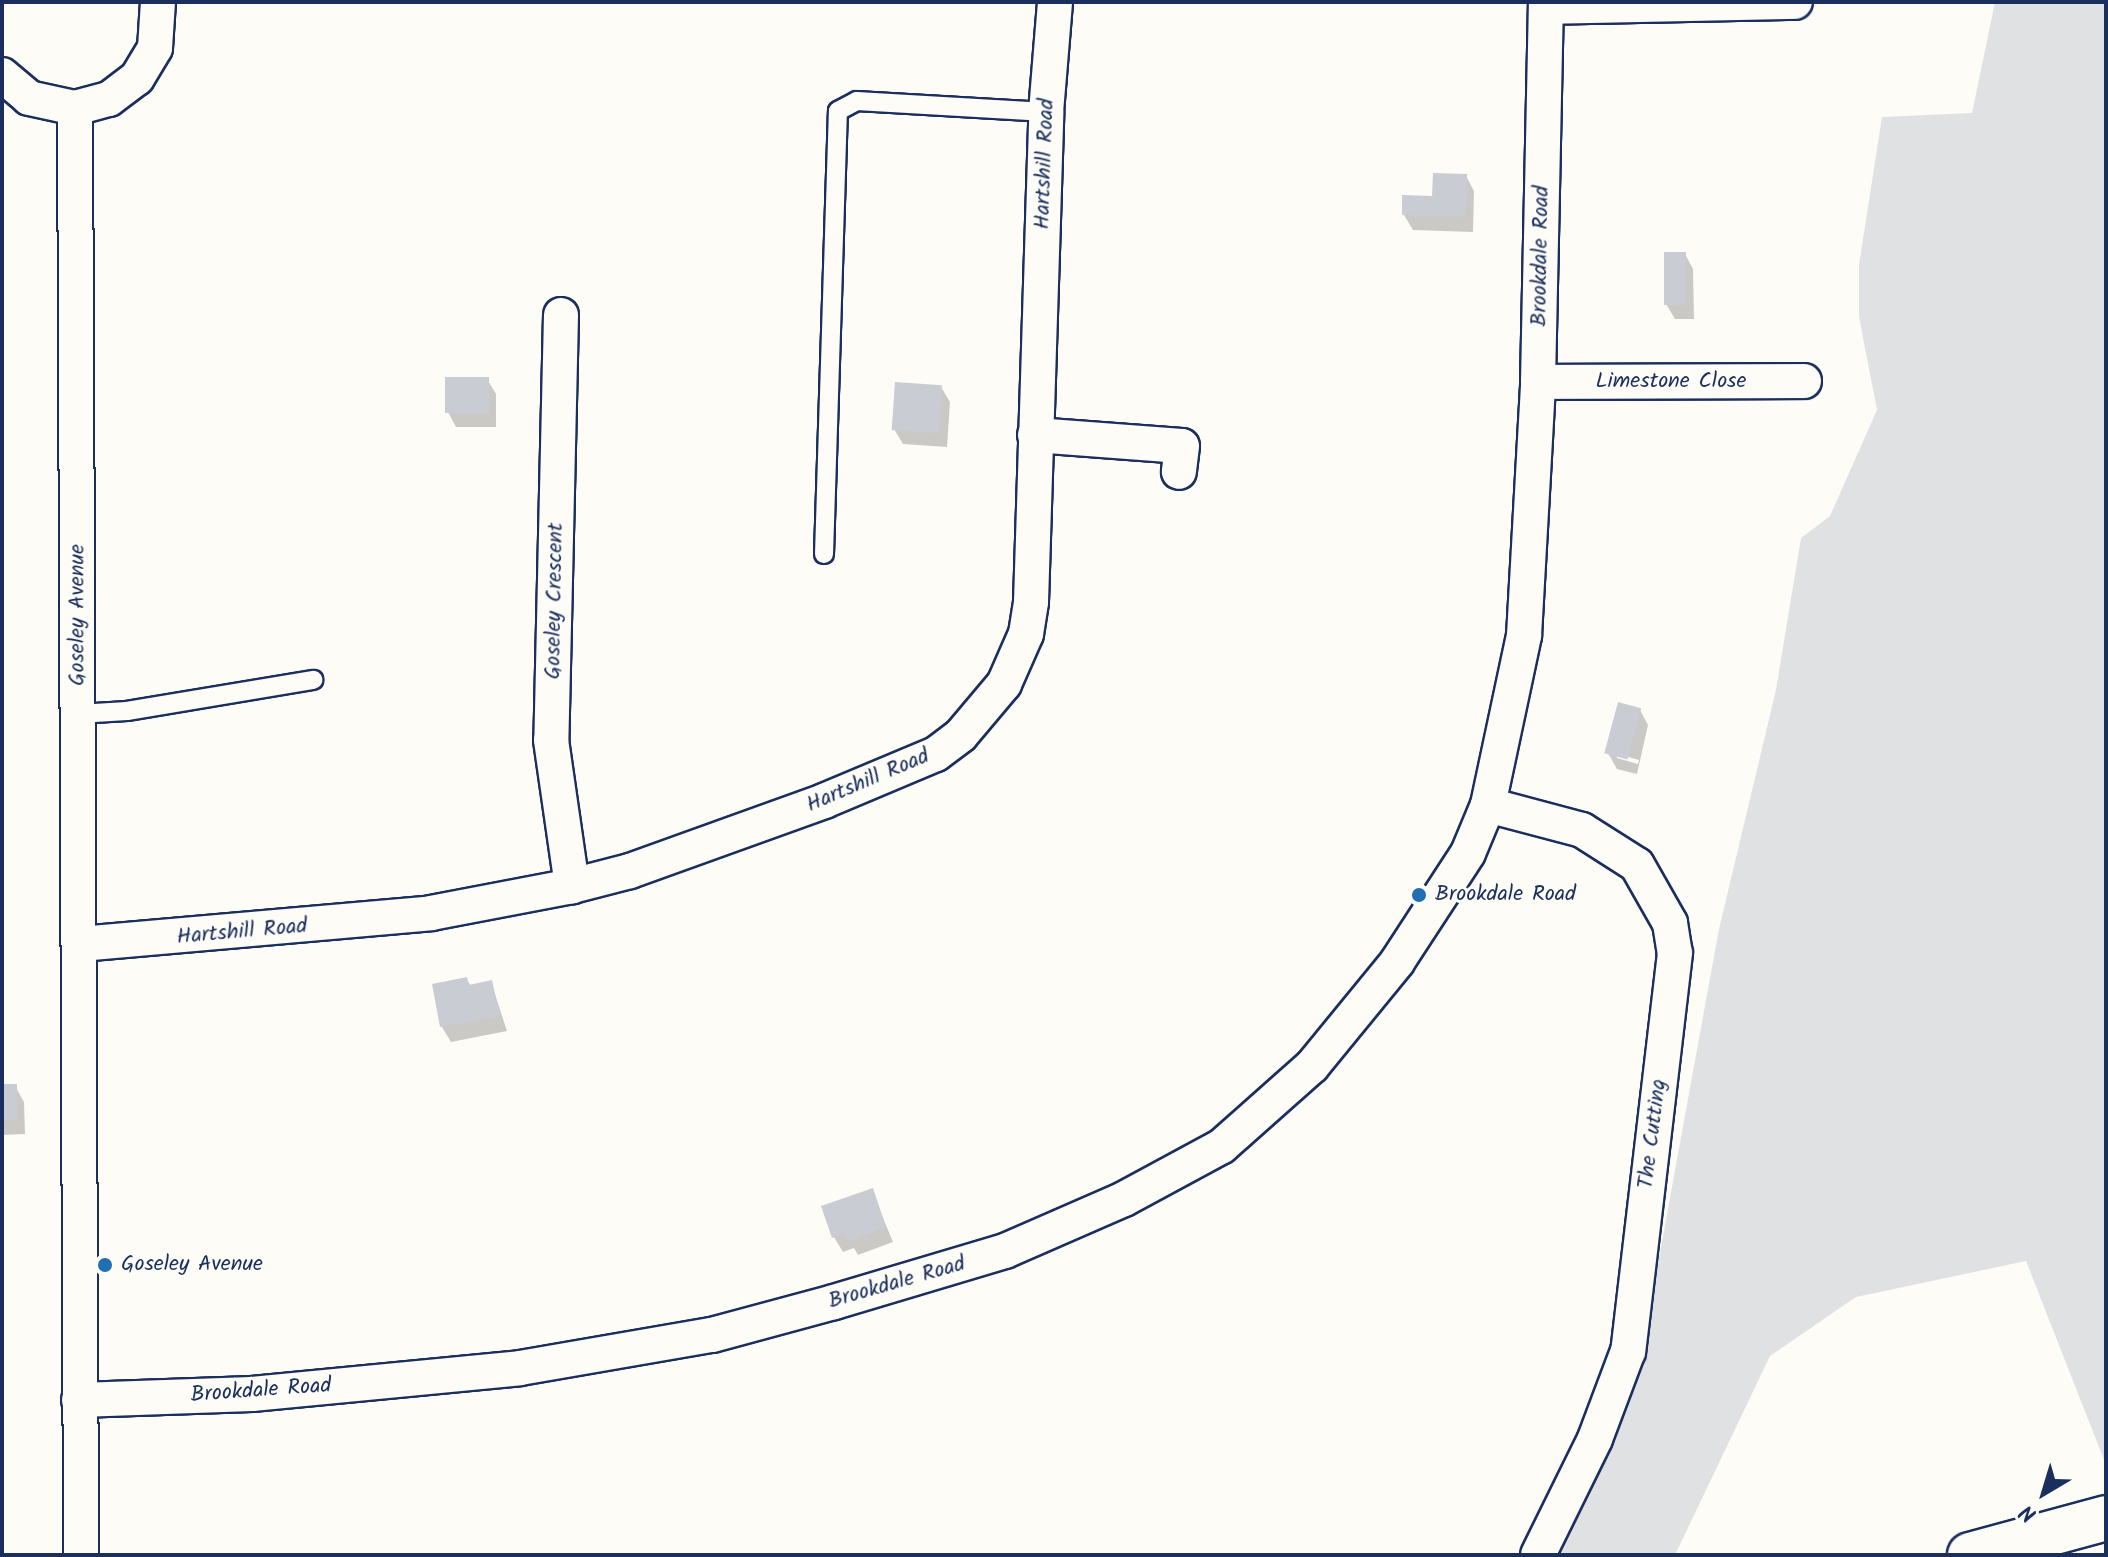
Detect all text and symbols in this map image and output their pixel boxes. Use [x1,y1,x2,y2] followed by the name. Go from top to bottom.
[1030,98,1060,230] street label: Hartshill Road
[1527,185,1555,327] street label: Brookdale Road
[1596,369,1746,395] street label: Limestone Close
[540,522,570,680] street label: Goseley Crescent
[65,544,91,686] street label: Goseley Avenue
[803,743,933,819] street label: Hartshill Road
[1435,882,1576,908] place label: Brookdale Road
[1410,886,1428,904] marker: Brookdale Road
[176,913,308,951] street label: Hartshill Road
[1633,1078,1673,1190] street label: The Cutting
[826,1251,968,1315] street label: Brookdale Road
[121,1252,263,1278] place label: Goseley Avenue
[96,1256,114,1274] marker: Goseley Avenue
[190,1373,332,1409] street label: Brookdale Road
[2004,1453,2084,1533] north arrow
[2013,1494,2045,1530] text: N

